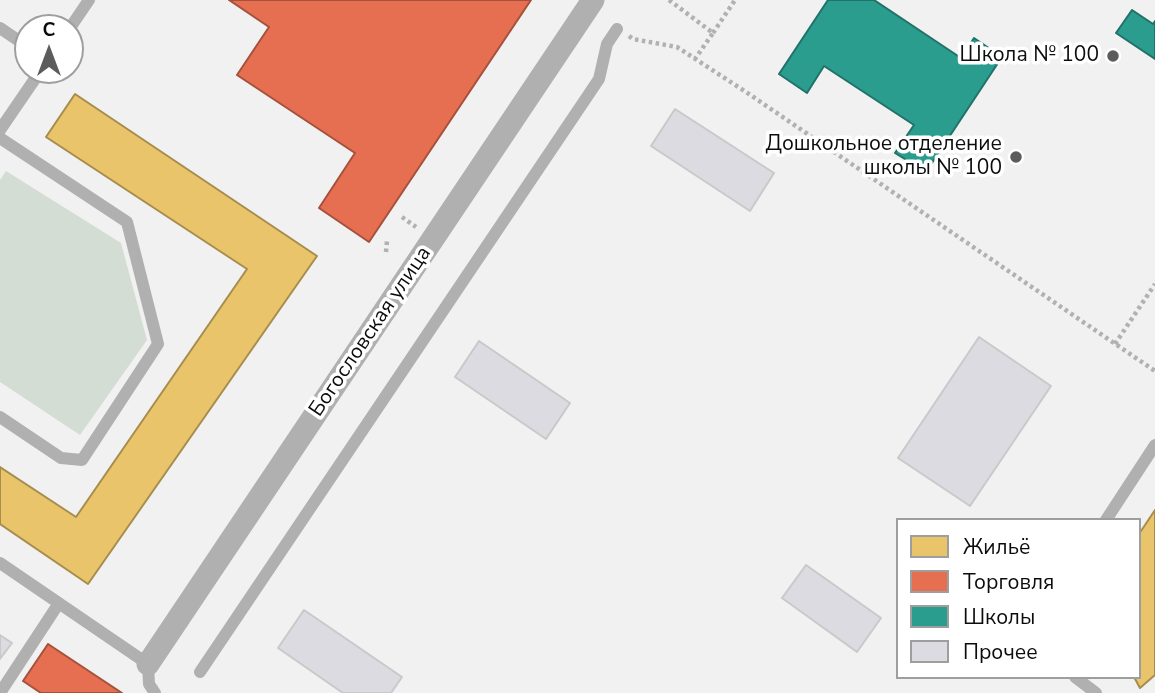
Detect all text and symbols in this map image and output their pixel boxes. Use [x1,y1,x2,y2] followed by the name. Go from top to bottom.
[14,14,84,84] north arrow
[43,17,55,43] text: С
[960,43,1099,69] place label: Школа № 100
[1105,48,1121,64] marker: Школа № 100
[766,132,1002,182] place label: Дошкольное отделение школы № 100
[1008,149,1024,165] marker: Дошкольное отделение школы № 100
[305,242,437,422] street label: Богословская улица
[896,518,1141,679] legend
[963,533,1030,561] text: Жильё
[963,568,1054,596] text: Торговля
[963,603,1035,631] text: Школы
[963,638,1038,666] text: Прочее

